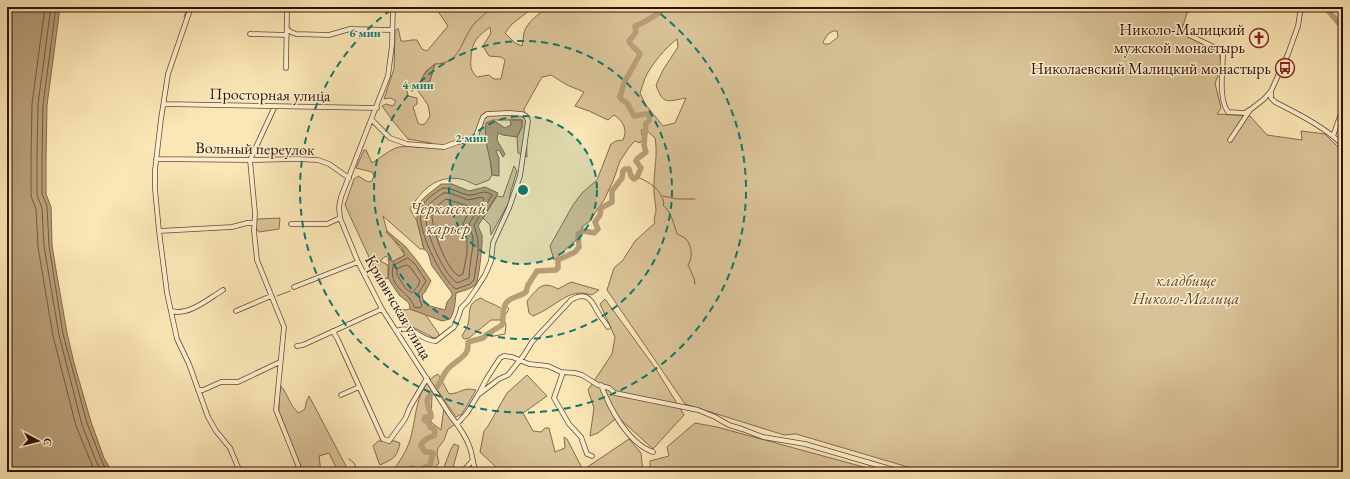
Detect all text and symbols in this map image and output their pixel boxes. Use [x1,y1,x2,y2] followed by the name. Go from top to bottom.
[1114,19,1246,58] place label: Николо-Малицкий мужской монастырь
[349,25,381,41] text: 6 мин
[1248,27,1270,49] church icon: Николо-Малицкий мужской монастырь
[1274,57,1296,79] bus stop icon: Николаевский Малицкий монастырь
[1031,58,1271,79] place label: Николаевский Малицкий монастырь
[402,77,434,93] text: 4 мин
[209,83,331,106] street label: Просторная улица
[455,130,487,146] text: 2 мин
[195,137,315,160] street label: Вольный переулок
[516,183,530,197] centre of rings
[410,197,487,239] water label: Черкасский карьер
[360,251,437,364] street label: Кривичская улица
[1132,270,1239,309] park label: кладбище Николо-Малица
[18,421,58,461] north arrow
[40,437,55,447] text: С

